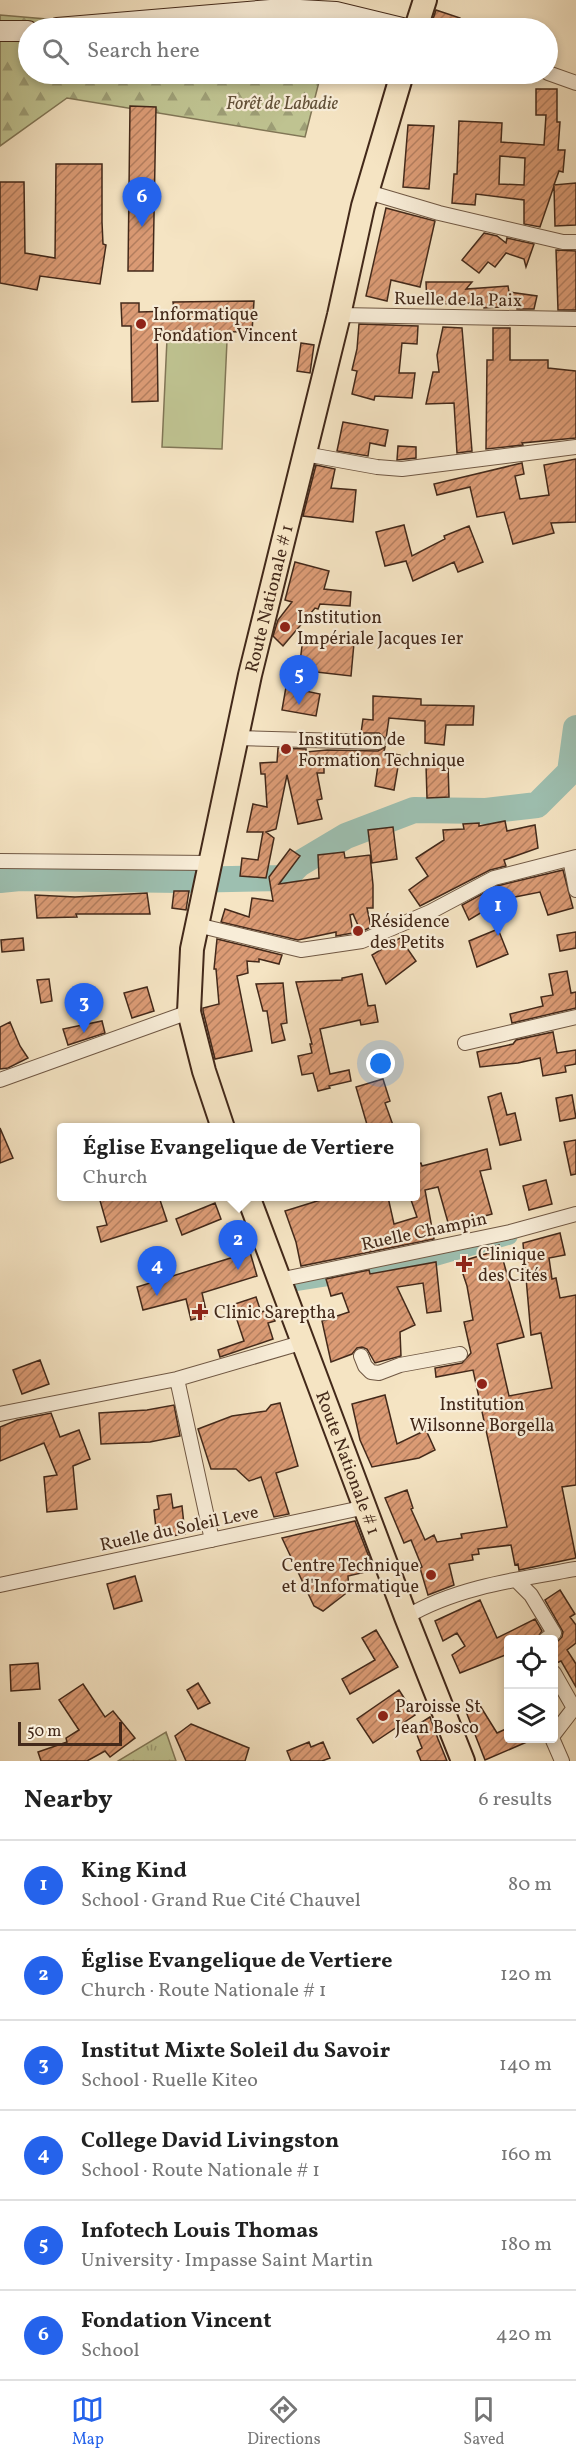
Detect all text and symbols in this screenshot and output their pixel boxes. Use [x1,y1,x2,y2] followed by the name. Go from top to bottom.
[18,18,558,84] search box
[39,35,72,68] icon: search
[87,36,200,67] text: Search here
[226,92,338,117] park label: Forêt de Labadie
[122,178,162,227] pin: 6
[394,287,522,314] street label: Ruelle de la Paix
[153,303,298,349] place label: Informatique Fondation Vincent
[134,317,148,331] marker: Informatique Fondation Vincent
[240,522,301,675] street label: Route Nationale # 1
[297,606,464,652] place label: Institution Impériale Jacques 1er
[278,620,292,634] marker: Institution Impériale Jacques 1er
[280,656,318,705] pin: 5
[298,728,465,774] place label: Institution de Formation Technique
[279,742,293,756] marker: Institution de Formation Technique
[478,886,518,936] pin: 1
[370,910,450,956] place label: Résidence des Petits
[351,924,365,938] marker: Résidence des Petits
[64,984,104,1033] pin: 3
[366,1049,395,1078] your location
[57,1123,420,1201] popup
[83,1133,394,1164] text: Église Evangelique de Vertiere
[83,1164,148,1192] text: Church
[359,1207,490,1258] street label: Ruelle Champin
[218,1220,258,1270] pin: 2
[478,1243,548,1289] place label: Clinique des Cités
[138,1246,176,1296] pin: 4
[455,1255,473,1273] marker: Clinique des Cités
[214,1301,336,1326] place label: Clinic Sareptha
[191,1303,209,1321] marker: Clinic Sareptha
[475,1377,489,1391] marker: Institution Wilsonne Borgella
[308,1388,385,1539] street label: Route Nationale # 1
[409,1393,555,1439] place label: Institution Wilsonne Borgella
[98,1500,261,1559] street label: Ruelle du Soleil Leve
[282,1554,419,1600] place label: Centre Technique et d'Informatique
[424,1568,438,1582] marker: Centre Technique et d'Informatique
[504,1635,558,1743] map controls
[504,1635,558,1689] button: locate
[504,1689,558,1743] button: layers
[395,1695,481,1741] place label: Paroisse St Jean Bosco
[376,1709,390,1723] marker: Paroisse St Jean Bosco
[18,1719,122,1746] scale bar
[27,1721,61,1743] text: 50 m
[24,1782,113,1818] text: Nearby
[479,1786,552,1814] text: 6 results
[81,1856,187,1887] text: King Kind
[39,1871,48,1899] text: 1
[508,1871,552,1899] text: 80 m
[81,1887,361,1915] text: School · Grand Rue Cité Chauvel
[81,1946,392,1977] text: Église Evangelique de Vertiere
[38,1961,49,1989] text: 2
[500,1961,552,1989] text: 120 m
[81,1977,327,2005] text: Church · Route Nationale # 1
[81,2036,390,2067] text: Institut Mixte Soleil du Savoir
[38,2051,49,2079] text: 3
[499,2051,552,2079] text: 140 m
[81,2067,258,2095] text: School · Ruelle Kiteo
[81,2126,339,2157] text: College David Livingston
[37,2141,50,2169] text: 4
[500,2141,552,2169] text: 160 m
[81,2157,320,2185] text: School · Route Nationale # 1
[81,2216,318,2247] text: Infotech Louis Thomas
[39,2231,48,2259] text: 5
[500,2231,552,2259] text: 180 m
[81,2247,373,2275] text: University · Impasse Saint Martin
[81,2306,271,2337] text: Fondation Vincent
[38,2321,49,2349] text: 6
[496,2321,552,2349] text: 420 m
[81,2337,139,2365] text: School
[71,2393,104,2451] tab: Map
[247,2393,321,2451] tab: Directions
[463,2393,505,2451] tab: Saved

